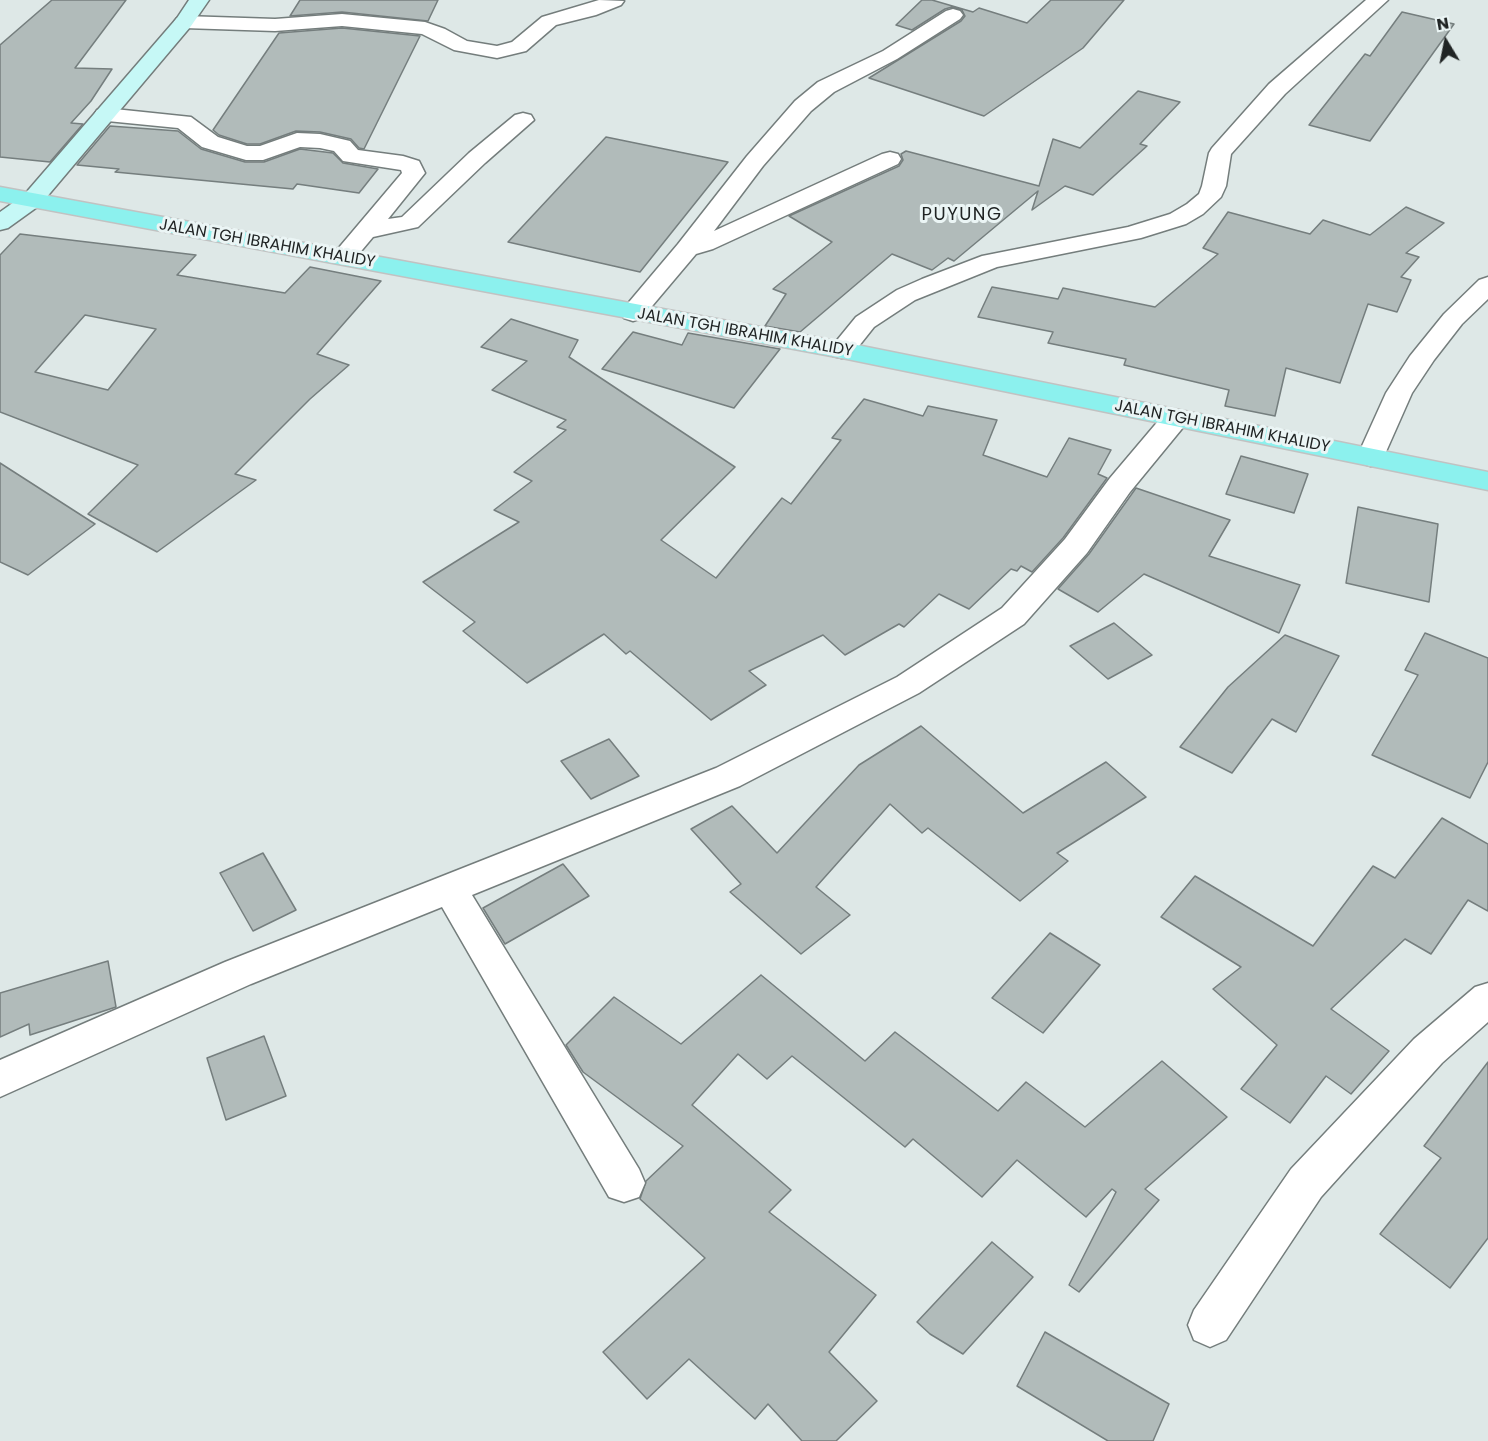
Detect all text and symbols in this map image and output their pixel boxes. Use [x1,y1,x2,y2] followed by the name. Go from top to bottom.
[1435,11,1451,36] text: N
[1416,12,1476,72] north arrow
[922,204,1002,226] district label: PUYUNG
[157,216,377,272] street label: JALAN TGH IBRAHIM KHALIDY
[635,305,855,361] street label: JALAN TGH IBRAHIM KHALIDY
[1113,397,1331,457] street label: JALAN TGH IBRAHIM KHALIDY

